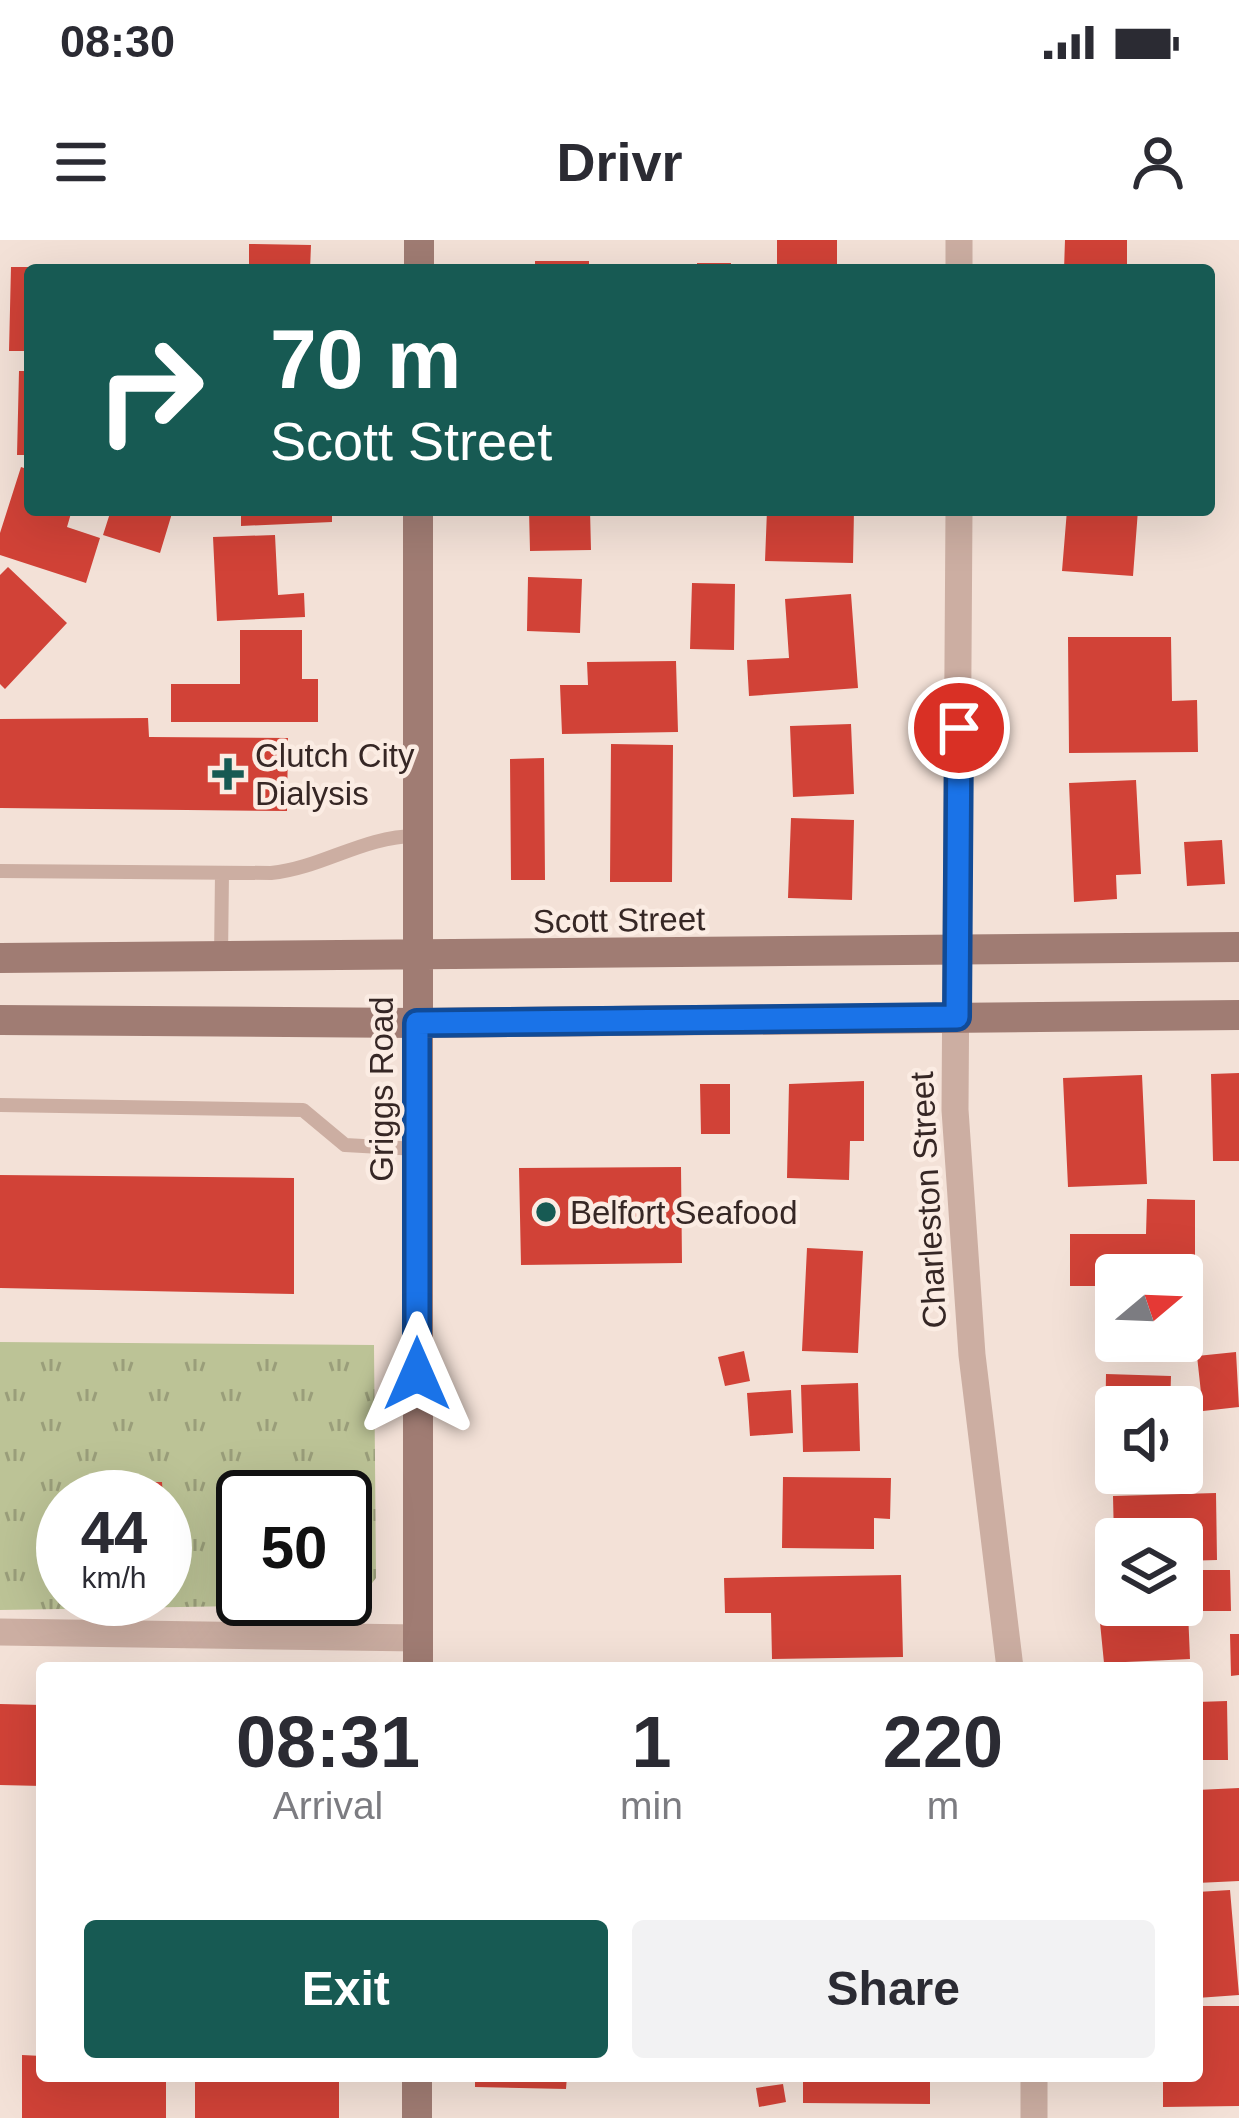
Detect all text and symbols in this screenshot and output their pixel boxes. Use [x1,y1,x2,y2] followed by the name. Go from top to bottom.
[60,16,175,67] text: 08:30
[48,129,114,195] icon: menu
[1125,129,1191,195] icon: person
[556,132,683,192] text: Drivr
[72,312,228,468] icon: right
[270,312,461,406] text: 70 m
[270,411,552,471] text: Scott Street
[908,677,1010,779] pin
[926,695,992,761] icon: arrive
[255,737,415,812] place label: Clutch City Dialysis
[212,758,244,790] marker: Clutch City Dialysis
[532,900,706,940] street label: Scott Street
[363,996,400,1182] street label: Griggs Road
[903,1071,953,1329] street label: Charleston Street
[570,1194,798,1231] place label: Belfort Seafood
[533,1199,559,1225] marker: Belfort Seafood
[1095,1254,1203,1362] north arrow
[1095,1254,1203,1626] map controls
[354,1311,480,1437] position arrow
[1095,1386,1203,1494] button: sound
[216,1470,372,1626] speed limit sign: 50
[81,1499,147,1566] text: 44
[1095,1518,1203,1626] button: layers
[81,1561,147,1594] text: km/h
[236,1702,420,1782] text: 08:31
[631,1702,672,1782] text: 1
[883,1702,1003,1782] text: 220
[273,1784,383,1827] text: Arrival
[620,1784,683,1827] text: min
[927,1784,959,1827] text: m
[84,1920,608,2058] button: Exit
[632,1920,1155,2058] button: Share

